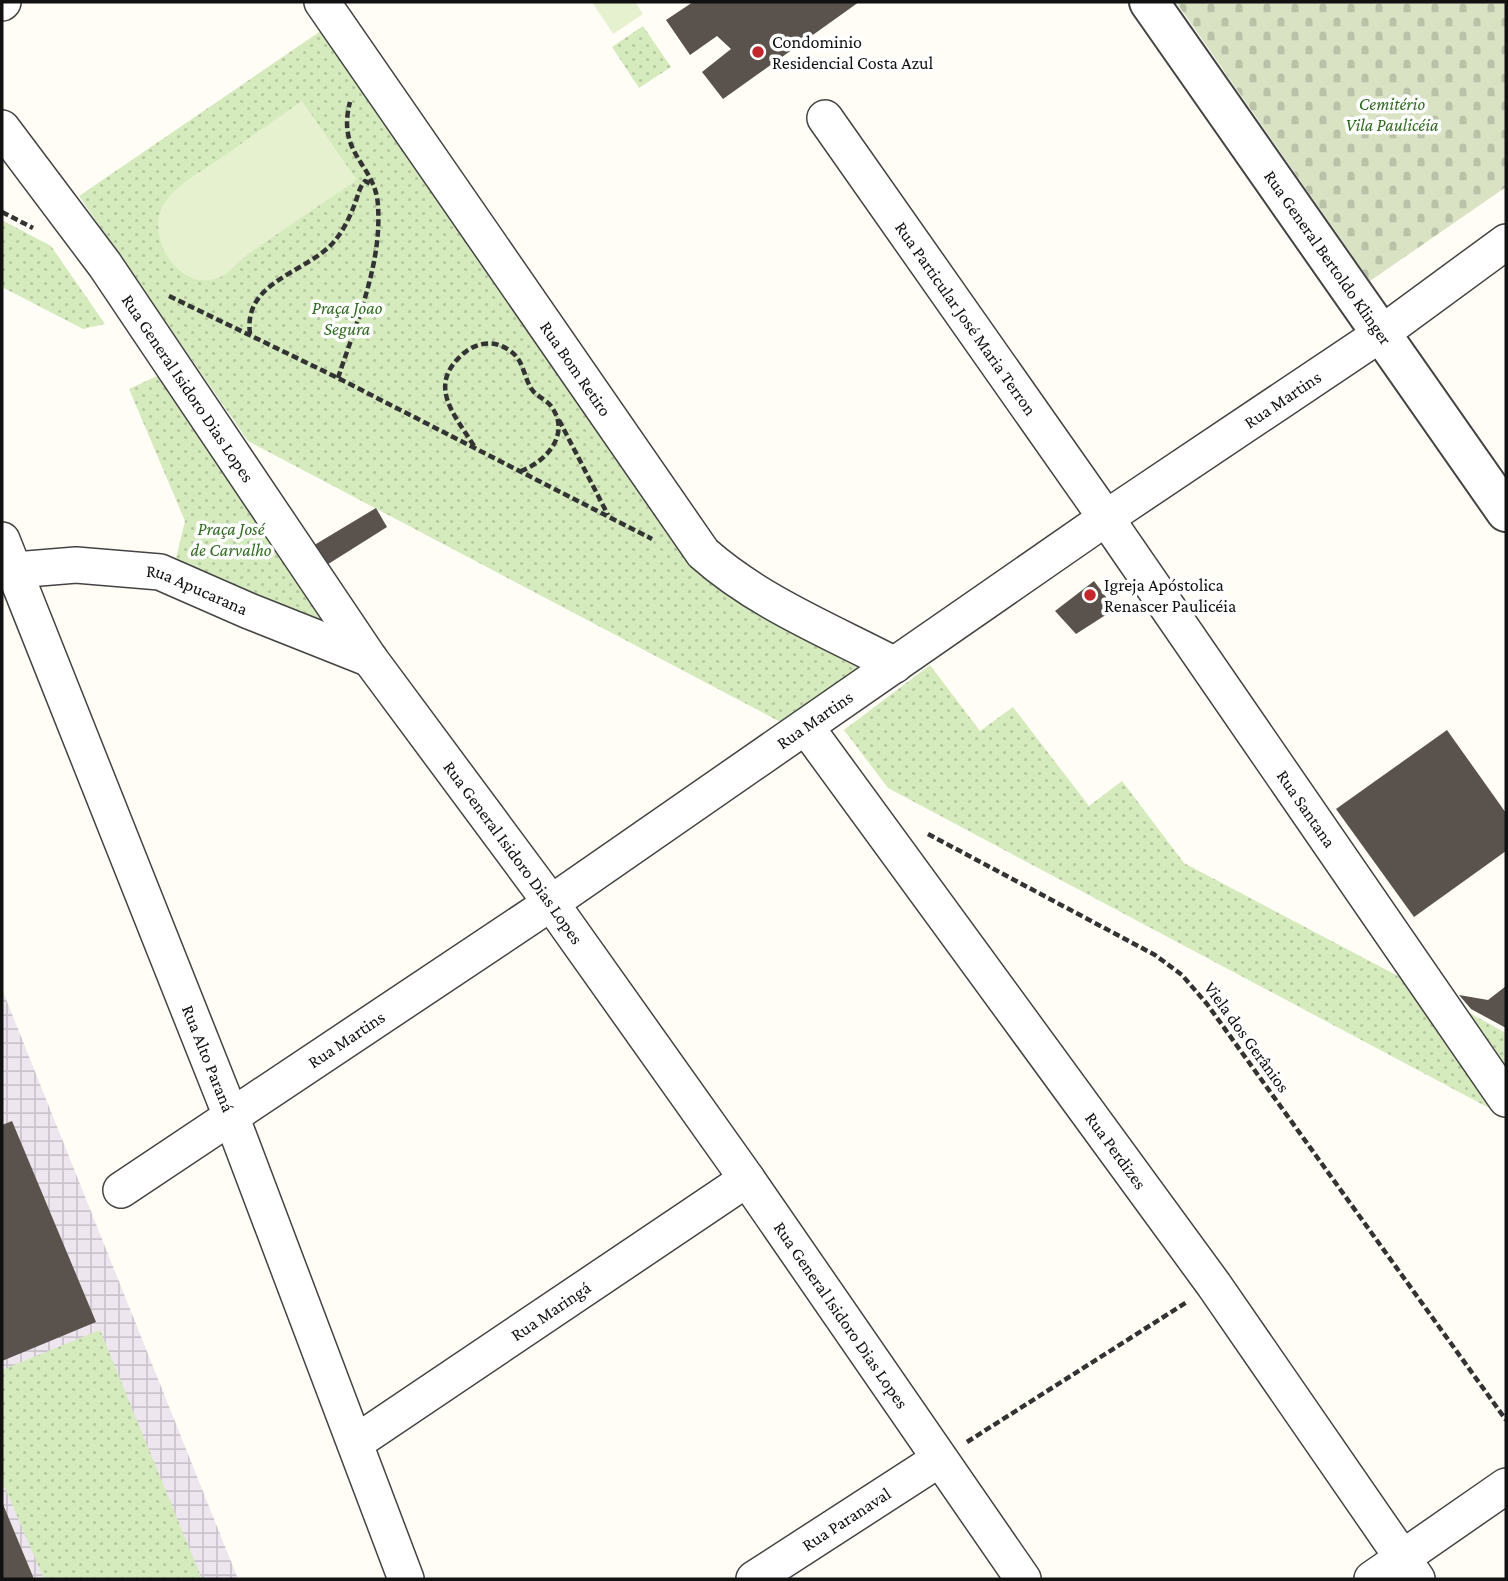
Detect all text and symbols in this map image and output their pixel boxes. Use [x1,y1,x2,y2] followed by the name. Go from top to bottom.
[772,32,934,73] place label: Condominio Residencial Costa Azul
[750,44,766,60] marker: Condominio Residencial Costa Azul
[1345,94,1439,135] park label: Cemitério Vila Paulicéia
[1260,167,1396,349] street label: Rua General Bertoldo Klinger
[891,218,1041,419] street label: Rua Particular José Maria Terron
[118,290,258,486] street label: Rua General Isidoro Dias Lopes
[312,298,383,339] park label: Praça Joao Segura
[536,318,615,420] street label: Rua Bom Retiro
[1240,367,1325,433] street label: Rua Martins
[190,519,272,560] park label: Praça José de Carvalho
[145,561,251,619] street label: Rua Apucarana
[1104,575,1236,616] place label: Igreja Apóstolica Renascer Paulicéia
[1082,587,1098,603] marker: Igreja Apóstolica Renascer Paulicéia
[773,687,857,753] street label: Rua Martins
[439,757,587,948] street label: Rua General Isidoro Dias Lopes
[1273,766,1340,852] street label: Rua Santana
[1200,978,1294,1096] street label: Viela dos Gerânios
[178,1002,238,1115] street label: Rua Alto Paraná
[304,1007,389,1072] street label: Rua Martins
[1081,1108,1151,1193] street label: Rua Perdizes
[770,1218,912,1412] street label: Rua General Isidoro Dias Lopes
[507,1277,595,1345] street label: Rua Maringá
[798,1483,895,1555] street label: Rua Paranaval

